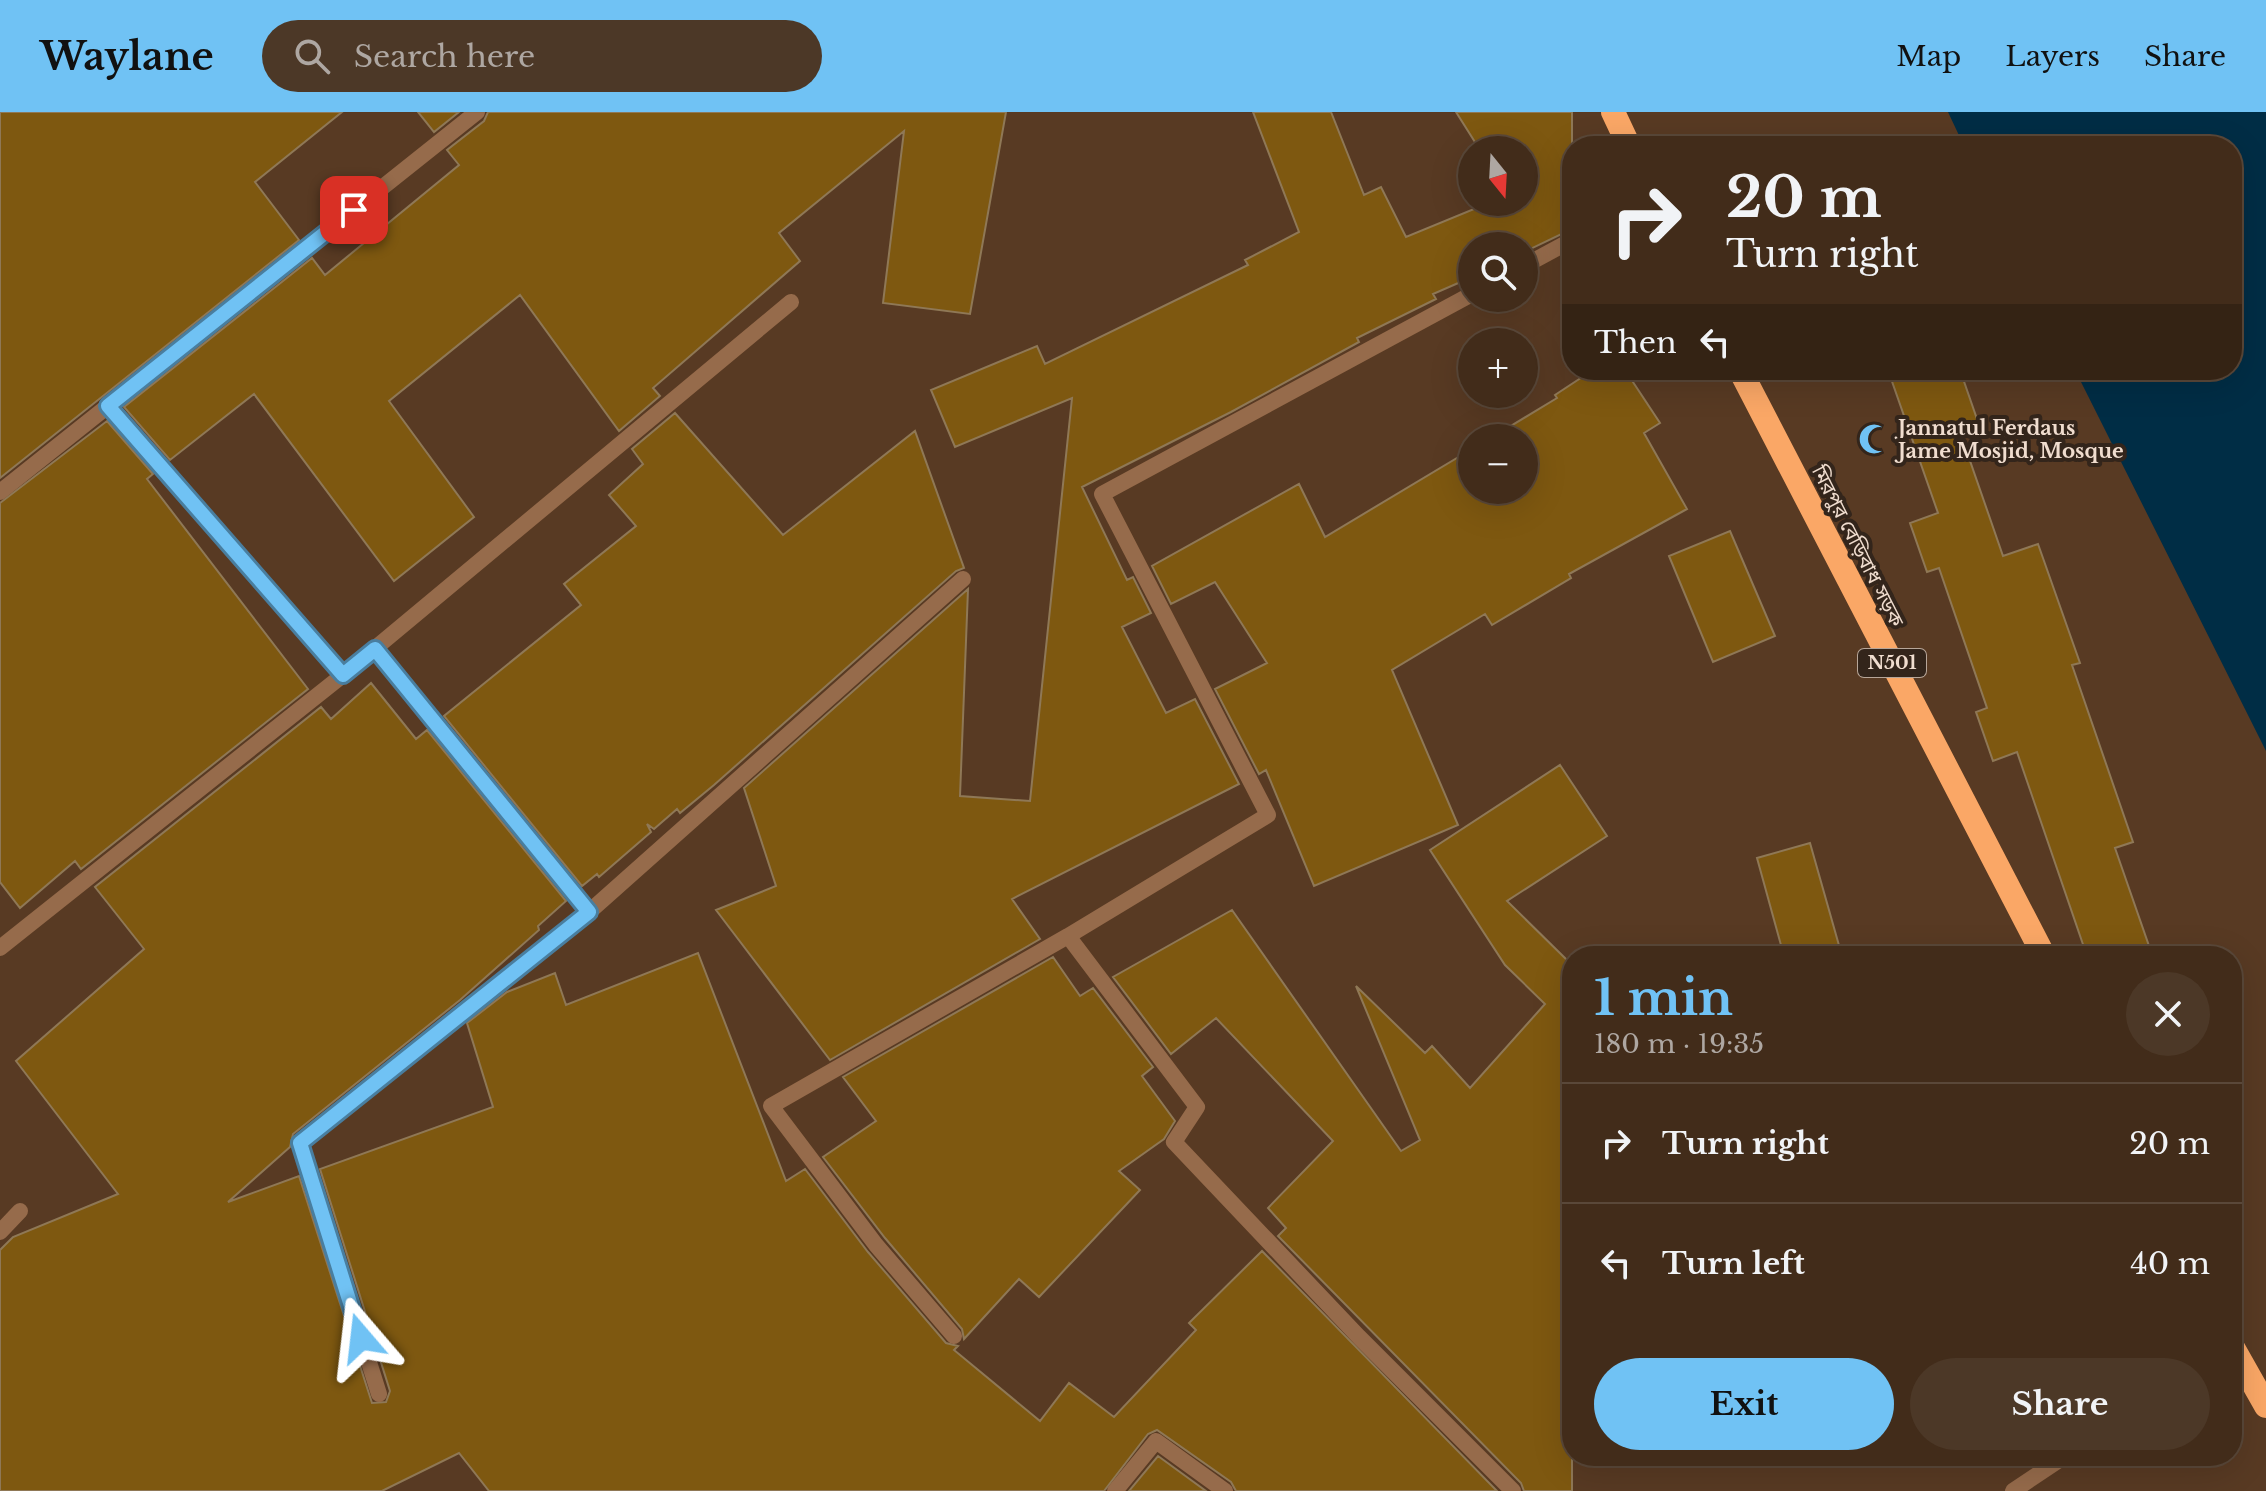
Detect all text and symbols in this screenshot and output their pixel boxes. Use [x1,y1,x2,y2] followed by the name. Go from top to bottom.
[262,20,822,92] search box
[40,33,214,80] text: Waylane
[290,34,334,78] icon: search
[354,38,535,75] text: Search here
[1896,39,1961,74] text: Map
[2005,39,2100,74] text: Layers
[2144,39,2226,74] text: Share
[1458,136,1538,216] north arrow
[1458,136,1538,504] map controls
[1726,163,1882,232] text: 20 m
[1594,168,1698,272] icon: right
[320,176,388,244] pin
[332,188,376,232] icon: arrive
[1458,232,1538,312] button: search
[1726,232,1919,277] text: Turn right
[1693,320,1737,364] icon: left
[1594,324,1677,361] text: Then
[1458,328,1538,408] button: +
[1894,416,2124,463] place label: Jannatul Ferdaus Jame Mosjid, Mosque
[1857,422,1891,456] mosque icon: Jannatul Ferdaus Jame Mosjid, Mosque
[1458,424,1538,504] button: −
[1806,460,1909,631] street label: মিরপুর বেড়িবাধ সড়ক
[1858,649,1926,677] road number: N501
[1594,968,1733,1028] text: 1 min
[2126,972,2210,1056] button: close
[1594,1028,1764,1060] text: 180 m · 19:35
[1594,1121,1638,1165] icon: right
[1662,1125,1829,1162] text: Turn right
[2129,1125,2210,1162] text: 20 m
[1594,1241,1638,1285] icon: left
[1662,1245,1805,1282] text: Turn left
[2130,1245,2210,1282] text: 40 m
[319,1296,403,1380] position arrow
[1594,1358,1894,1450] button: Exit
[1910,1358,2210,1450] button: Share

